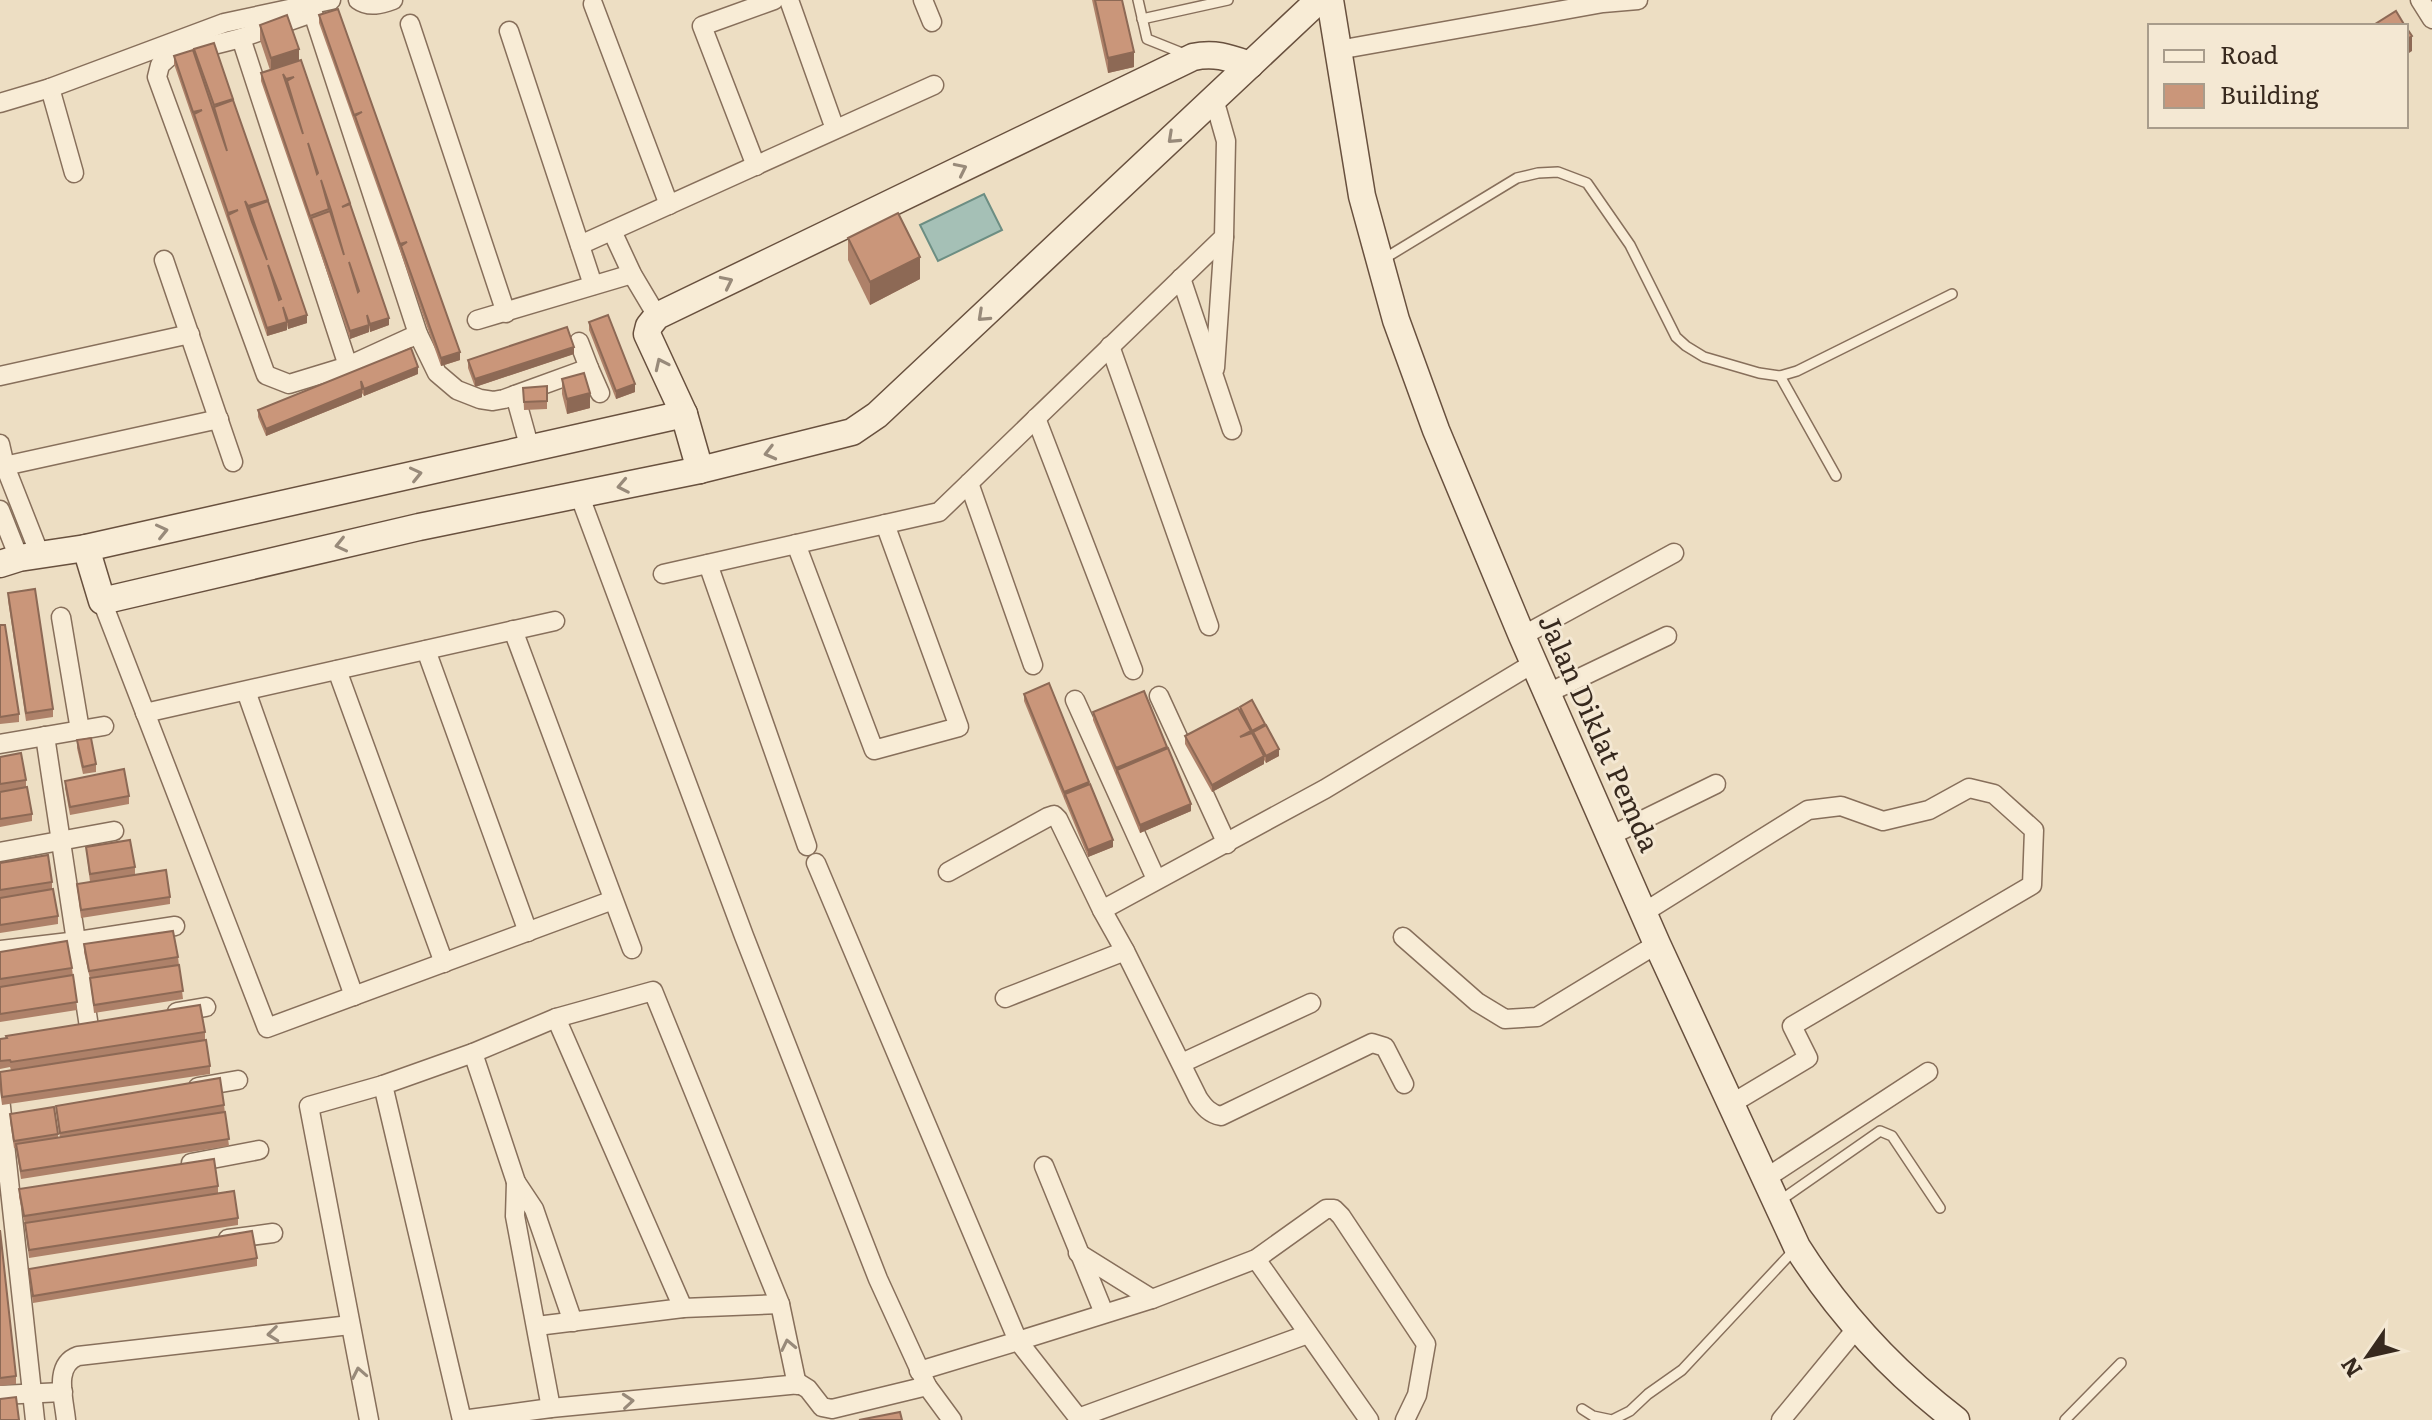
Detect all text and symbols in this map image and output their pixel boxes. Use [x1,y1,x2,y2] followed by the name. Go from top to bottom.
[2148,24,2408,128] legend
[2220,36,2279,71] text: Road
[2220,76,2319,111] text: Building
[1167,129,1182,143] one-way arrow
[953,163,968,179] one-way arrow
[719,276,734,292] one-way arrow
[978,306,992,321] one-way arrow
[655,358,671,373] one-way arrow
[764,443,777,460] one-way arrow
[408,466,422,483] one-way arrow
[616,476,630,493] one-way arrow
[155,523,168,540] one-way arrow
[335,536,349,553] one-way arrow
[1529,606,1672,858] street label: Jalan Diklat Pemda
[2328,1316,2408,1396] north arrow
[266,1325,280,1342] one-way arrow
[780,1338,797,1352] one-way arrow
[2331,1351,2369,1385] text: N
[352,1366,369,1379] one-way arrow
[622,1392,635,1409] one-way arrow

